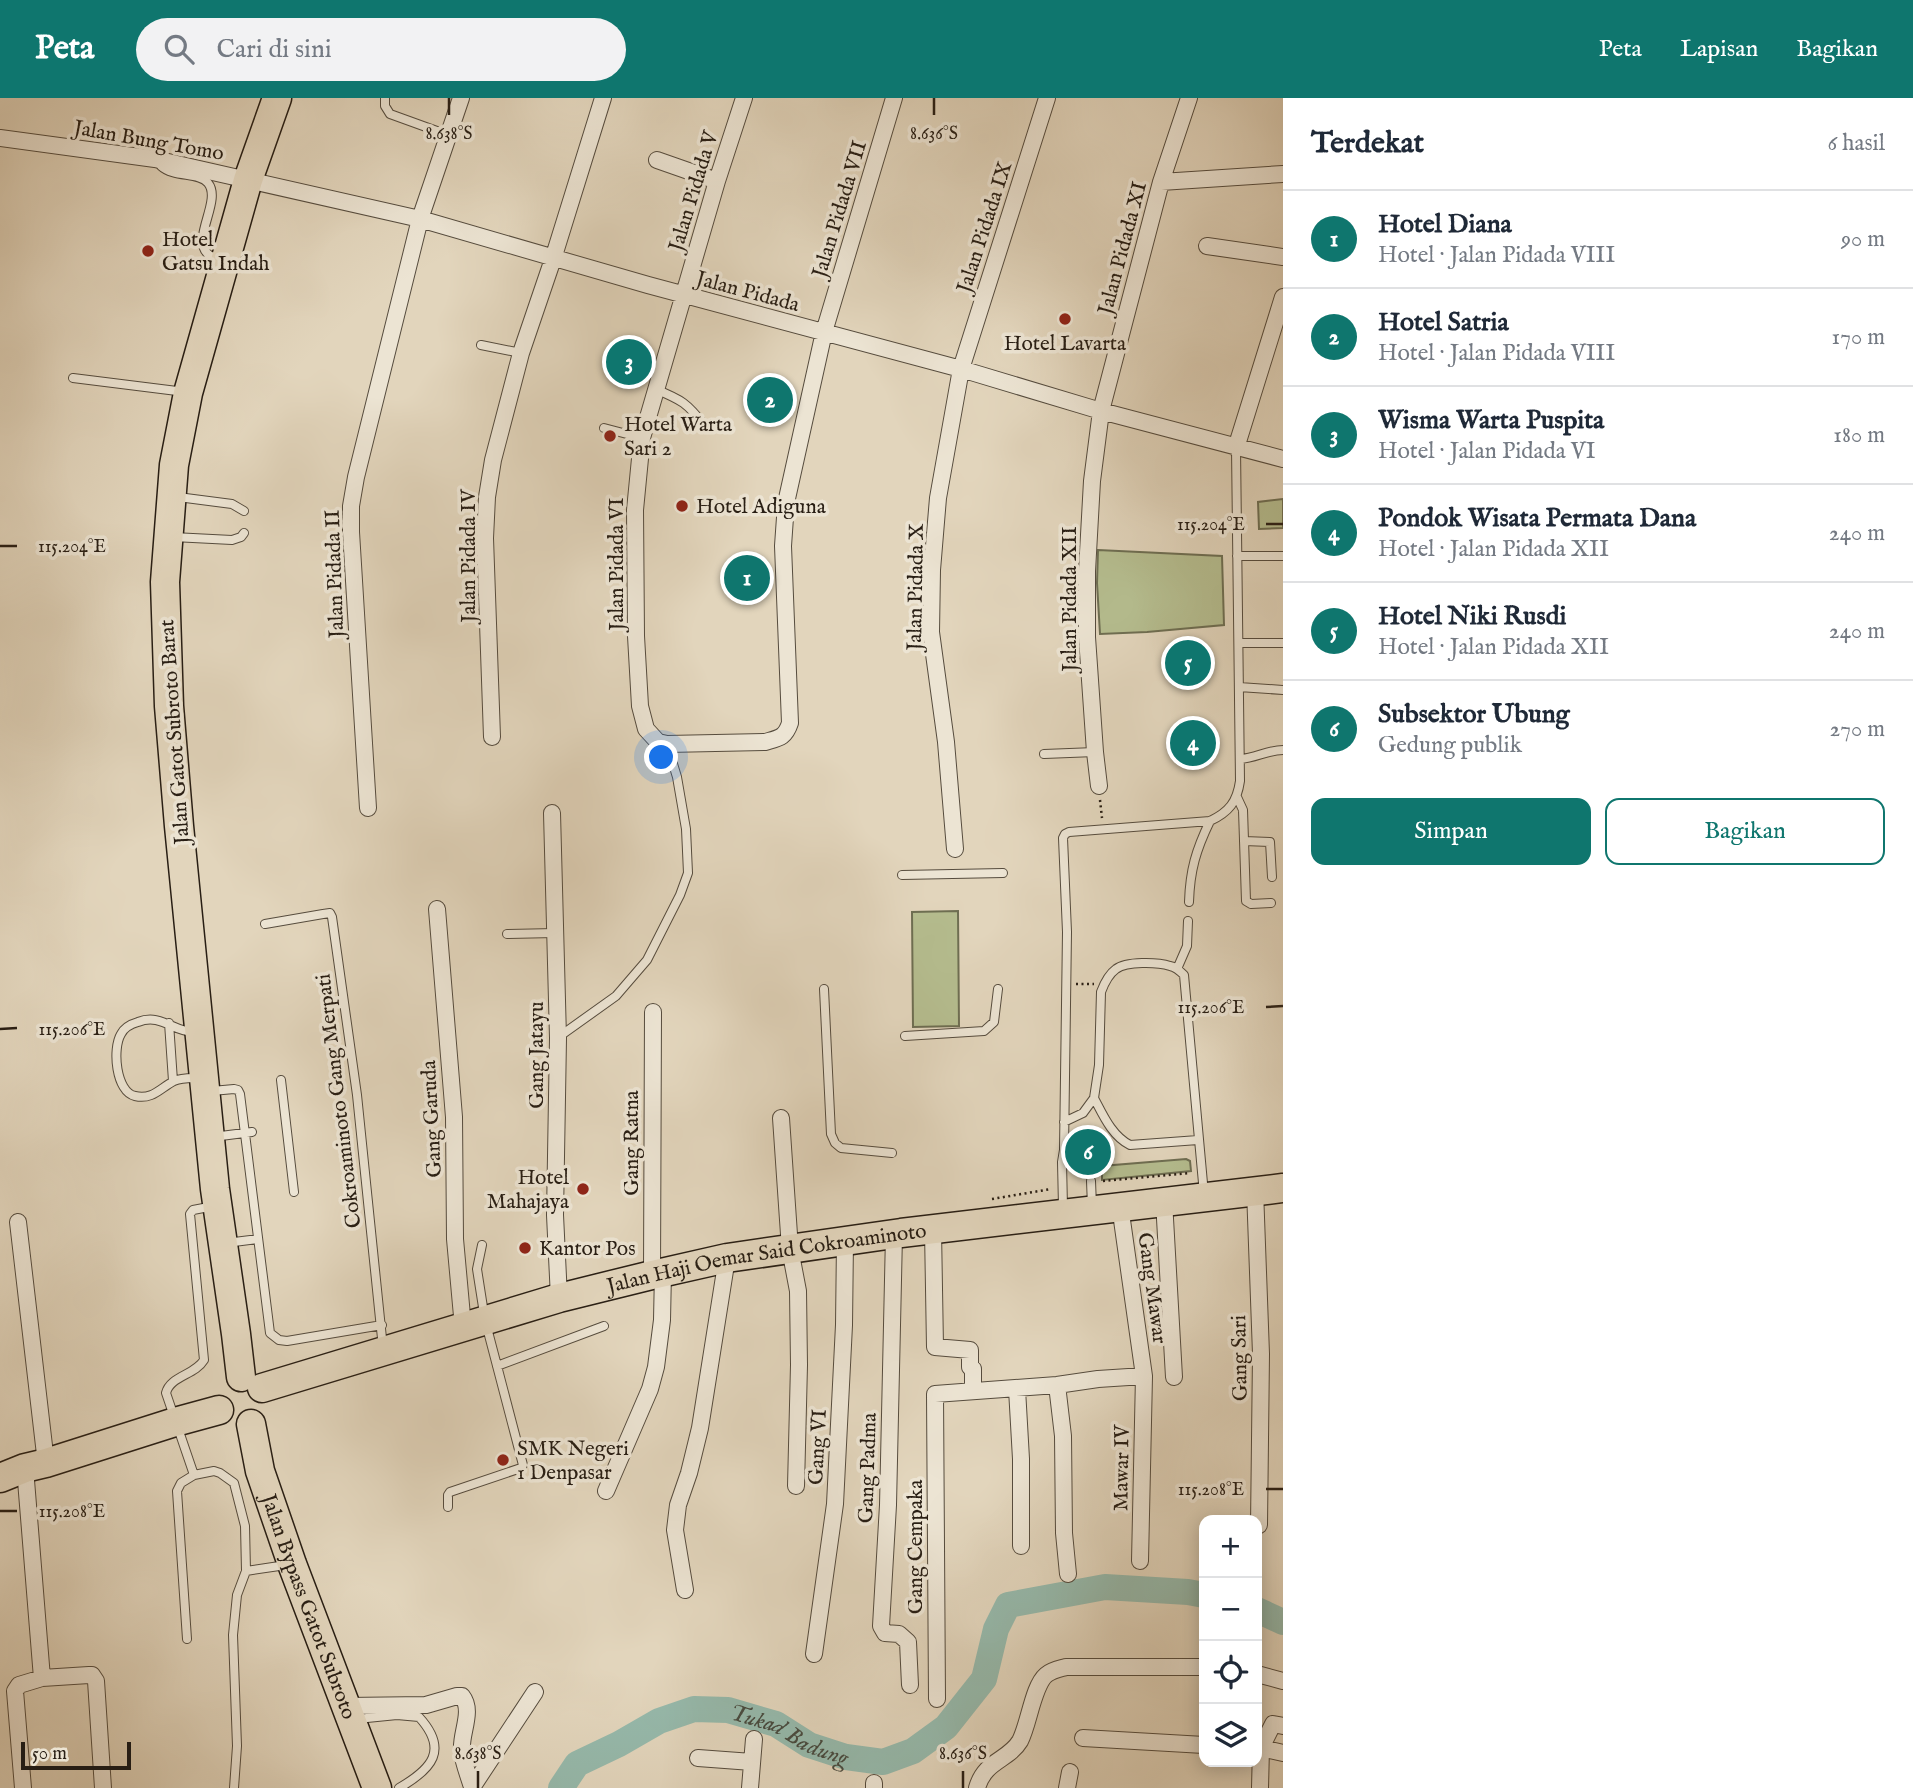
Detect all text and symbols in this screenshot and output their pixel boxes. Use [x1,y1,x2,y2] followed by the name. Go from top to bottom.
[136,18,626,81] search box
[35,28,94,70] text: Peta
[160,30,198,68] icon: search
[216,33,332,66] text: Cari di sini
[1599,34,1642,65] text: Peta
[1680,34,1758,65] text: Lapisan
[1796,34,1878,65] text: Bagikan
[70,115,226,168] street label: Jalan Bung Tomo
[425,123,473,146] text: 8.638°S
[910,123,958,146] text: 8.636°S
[1311,125,1424,163] text: Terdekat
[663,127,726,257] street label: Jalan Pidada V
[1828,129,1885,158] text: 6 hasil
[806,137,874,283] street label: Jalan Pidada VII
[951,158,1019,298] street label: Jalan Pidada IX
[1092,179,1154,320] street label: Jalan Pidada XI
[1378,208,1512,241] text: Hotel Diana
[1330,225,1338,254] text: 1
[1841,225,1885,254] text: 90 m
[162,227,270,278] place label: Hotel Gatsu Indah
[1378,241,1615,270] text: Hotel · Jalan Pidada VIII
[140,243,156,259] marker: Hotel Gatsu Indah
[691,265,803,319] street label: Jalan Pidada
[1378,306,1509,339] text: Hotel Satria
[1057,311,1073,327] marker: Hotel Lavarta
[1329,323,1339,352] text: 2
[1832,323,1885,352] text: 170 m
[1004,331,1127,358] place label: Hotel Lavarta
[606,336,652,388] pin: 3
[1378,339,1615,368] text: Hotel · Jalan Pidada VIII
[747,374,793,426] pin: 2
[1378,404,1604,437] text: Wisma Warta Puspita
[624,412,733,463] place label: Hotel Warta Sari 2
[1330,421,1338,450] text: 3
[1833,421,1885,450] text: 180 m
[602,428,618,444] marker: Hotel Warta Sari 2
[1378,437,1596,466] text: Hotel · Jalan Pidada VI
[456,488,483,625] street label: Jalan Pidada IV
[696,494,827,521] place label: Hotel Adiguna
[604,497,631,633] street label: Jalan Pidada VI
[674,498,690,514] marker: Hotel Adiguna
[1378,502,1696,535] text: Pondok Wisata Permata Dana
[320,509,351,641] street label: Jalan Pidada II
[1177,514,1245,537] text: 115.204°E
[1328,519,1340,548] text: 4
[1829,519,1885,548] text: 240 m
[902,523,931,653] street label: Jalan Pidada X
[1057,526,1084,674] street label: Jalan Pidada XII
[1378,535,1609,564] text: Hotel · Jalan Pidada XII
[38,536,106,559] text: 115.204°E
[724,552,770,604] pin: 1
[1378,600,1566,633] text: Hotel Niki Rusdi
[1330,617,1338,646] text: 5
[1829,617,1885,646] text: 240 m
[154,618,197,847] street label: Jalan Gatot Subroto Barat
[1378,633,1609,662] text: Hotel · Jalan Pidada XII
[1165,637,1211,689] pin: 5
[1378,698,1570,731] text: Subsektor Ubung
[1329,715,1339,744] text: 6
[1830,715,1885,744] text: 270 m
[1170,717,1216,769] pin: 4
[1378,731,1522,760] text: Gedung publik
[644,740,678,774] your location
[1311,798,1591,865] button: Simpan
[1605,798,1885,865] button: Bagikan
[310,972,368,1230] street label: Cokroaminoto Gang Merpati
[1178,997,1244,1020] text: 115.206°E
[524,1001,551,1109] street label: Gang Jatayu
[39,1019,105,1042] text: 115.206°E
[416,1059,449,1178] street label: Gang Garuda
[619,1089,646,1196] street label: Gang Ratna
[1065,1126,1111,1178] pin: 6
[487,1165,570,1216] place label: Hotel Mahajaya
[575,1181,591,1197] marker: Hotel Mahajaya
[602,1218,928,1301] street label: Jalan Haji Oemar Said Cokroaminoto
[1130,1231,1173,1346] street label: Gang Mawar
[539,1236,636,1263] place label: Kantor Pos
[517,1240,533,1256] marker: Kantor Pos
[1226,1315,1255,1401] street label: Gang Sari
[803,1409,834,1486] street label: Gang VI
[853,1411,884,1524] street label: Gang Padma
[1108,1423,1137,1511] street label: Mawar IV
[517,1436,629,1487] place label: SMK Negeri 1 Denpasar
[495,1452,511,1468] marker: SMK Negeri 1 Denpasar
[903,1479,930,1614] street label: Gang Cempaka
[1178,1479,1244,1502] text: 115.208°E
[253,1489,362,1724] street label: Jalan Bypass Gatot Subroto
[39,1501,105,1524] text: 115.208°E
[1199,1515,1262,1767] map controls
[1199,1515,1262,1578] button: +
[1199,1578,1262,1641] button: −
[1199,1641,1262,1704] button: locate
[726,1698,853,1774] water label: Tukad Badung
[1199,1704,1262,1767] button: layers
[21,1739,131,1771] scale bar
[32,1742,67,1766] text: 50 m
[454,1743,502,1766] text: 8.638°S
[939,1743,987,1766] text: 8.636°S

